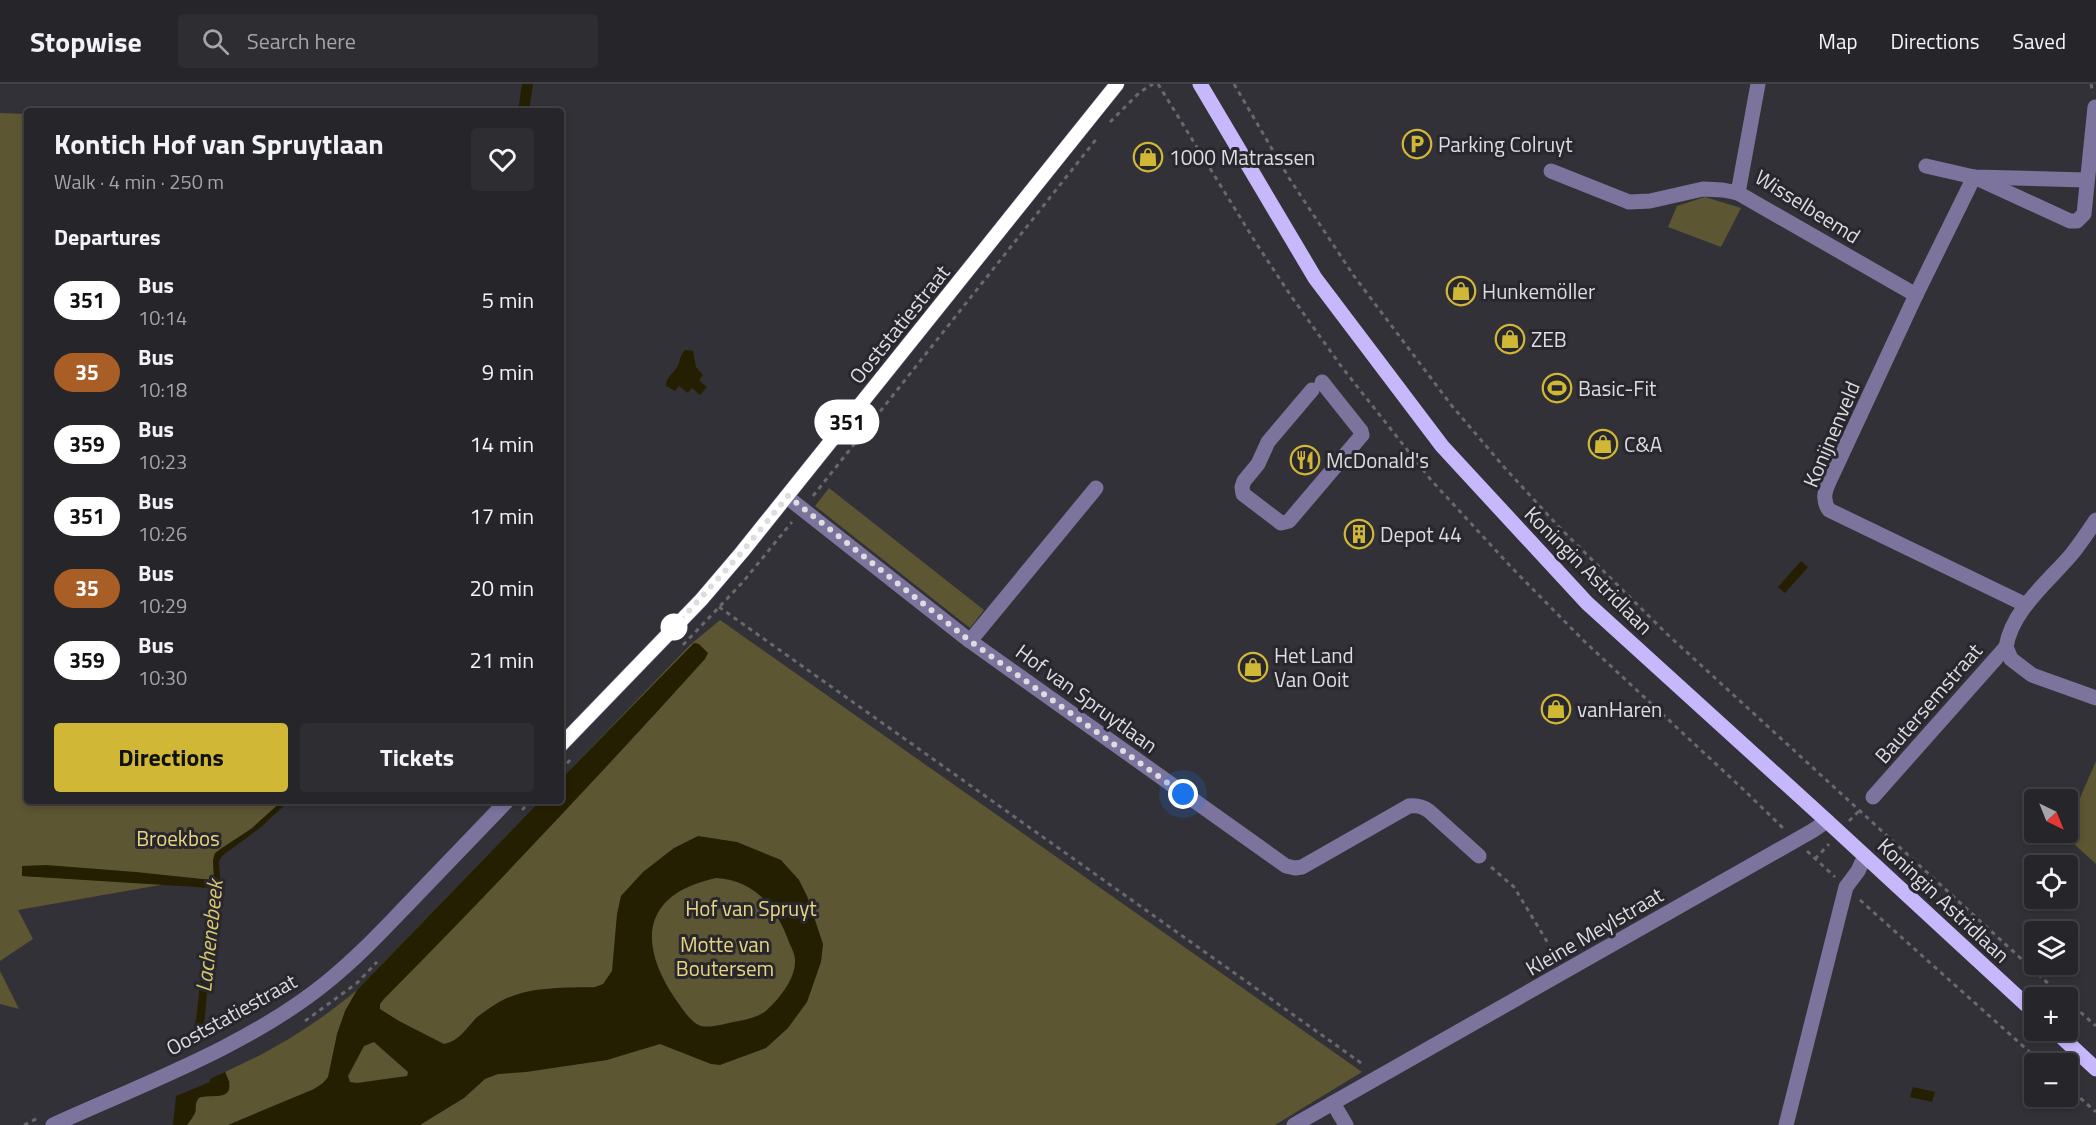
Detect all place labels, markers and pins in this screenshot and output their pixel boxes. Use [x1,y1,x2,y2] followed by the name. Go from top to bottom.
[1401,128,1433,160] parking icon: Parking Colruyt
[1438,128,1573,160] place label: Parking Colruyt
[1132,141,1164,173] shop icon: 1000 Matrassen
[1169,141,1315,173] place label: 1000 Matrassen
[1445,275,1477,307] shop icon: Hunkemöller
[1482,275,1595,307] place label: Hunkemöller
[1494,323,1526,355] shop icon: ZEB
[1531,323,1567,355] place label: ZEB
[1541,372,1573,404] sports icon: Basic-Fit
[1578,372,1657,404] place label: Basic-Fit
[1587,428,1619,460] shop icon: C&A
[1624,428,1663,460] place label: C&A
[1289,444,1321,476] restaurant icon: McDonald's
[1326,444,1429,476] place label: McDonald's
[1343,518,1375,550] building icon: Depot 44
[1380,518,1462,550] place label: Depot 44
[661,614,687,640] unlabelled marker
[1274,639,1354,695] place label: Het Land Van Ooit
[1237,651,1269,683] shop icon: Het Land Van Ooit
[1540,693,1572,725] shop icon: vanHaren
[1577,693,1662,725] place label: vanHaren

